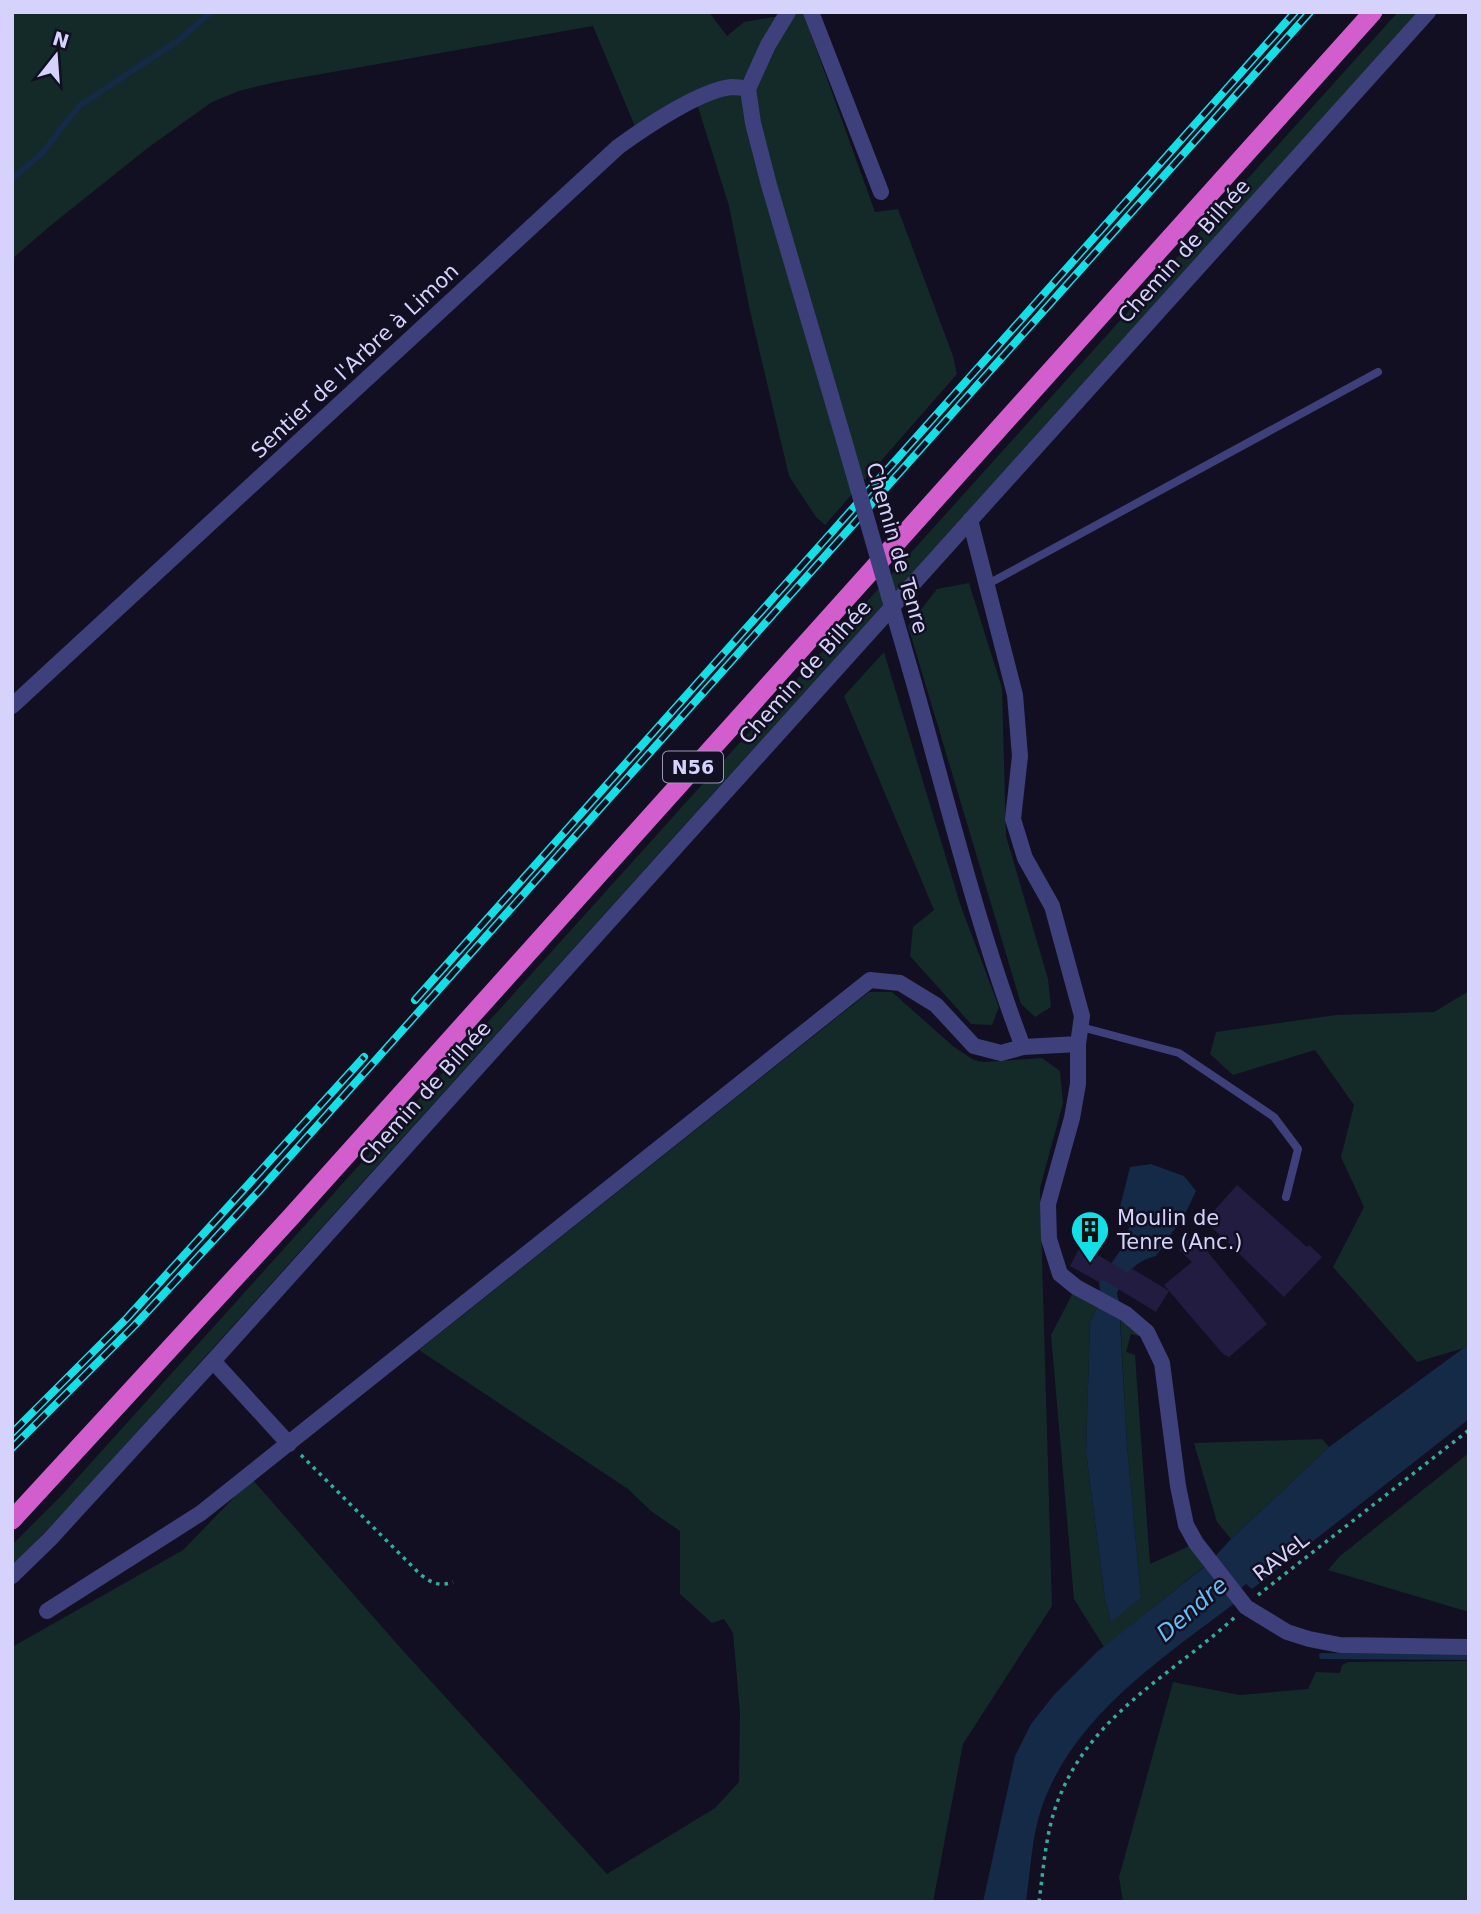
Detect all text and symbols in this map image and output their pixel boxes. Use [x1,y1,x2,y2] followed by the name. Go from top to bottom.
[21,21,91,91] north arrow
[50,27,72,53] text: N
[1113,174,1255,328] street label: Chemin de Bilhée
[247,259,463,463] street label: Sentier de l'Arbre à Limon
[861,460,933,636] street label: Chemin de Tenre
[734,595,876,749] street label: Chemin de Bilhée
[663,752,723,782] road number: N56
[354,1016,496,1170] street label: Chemin de Bilhée
[1116,1206,1243,1254] place label: Moulin de Tenre (Anc.)
[1069,1209,1111,1264] building icon: Moulin de Tenre (Anc.)
[1248,1528,1314,1586] street label: RAVeL
[1152,1571,1232,1647] water label: Dendre

